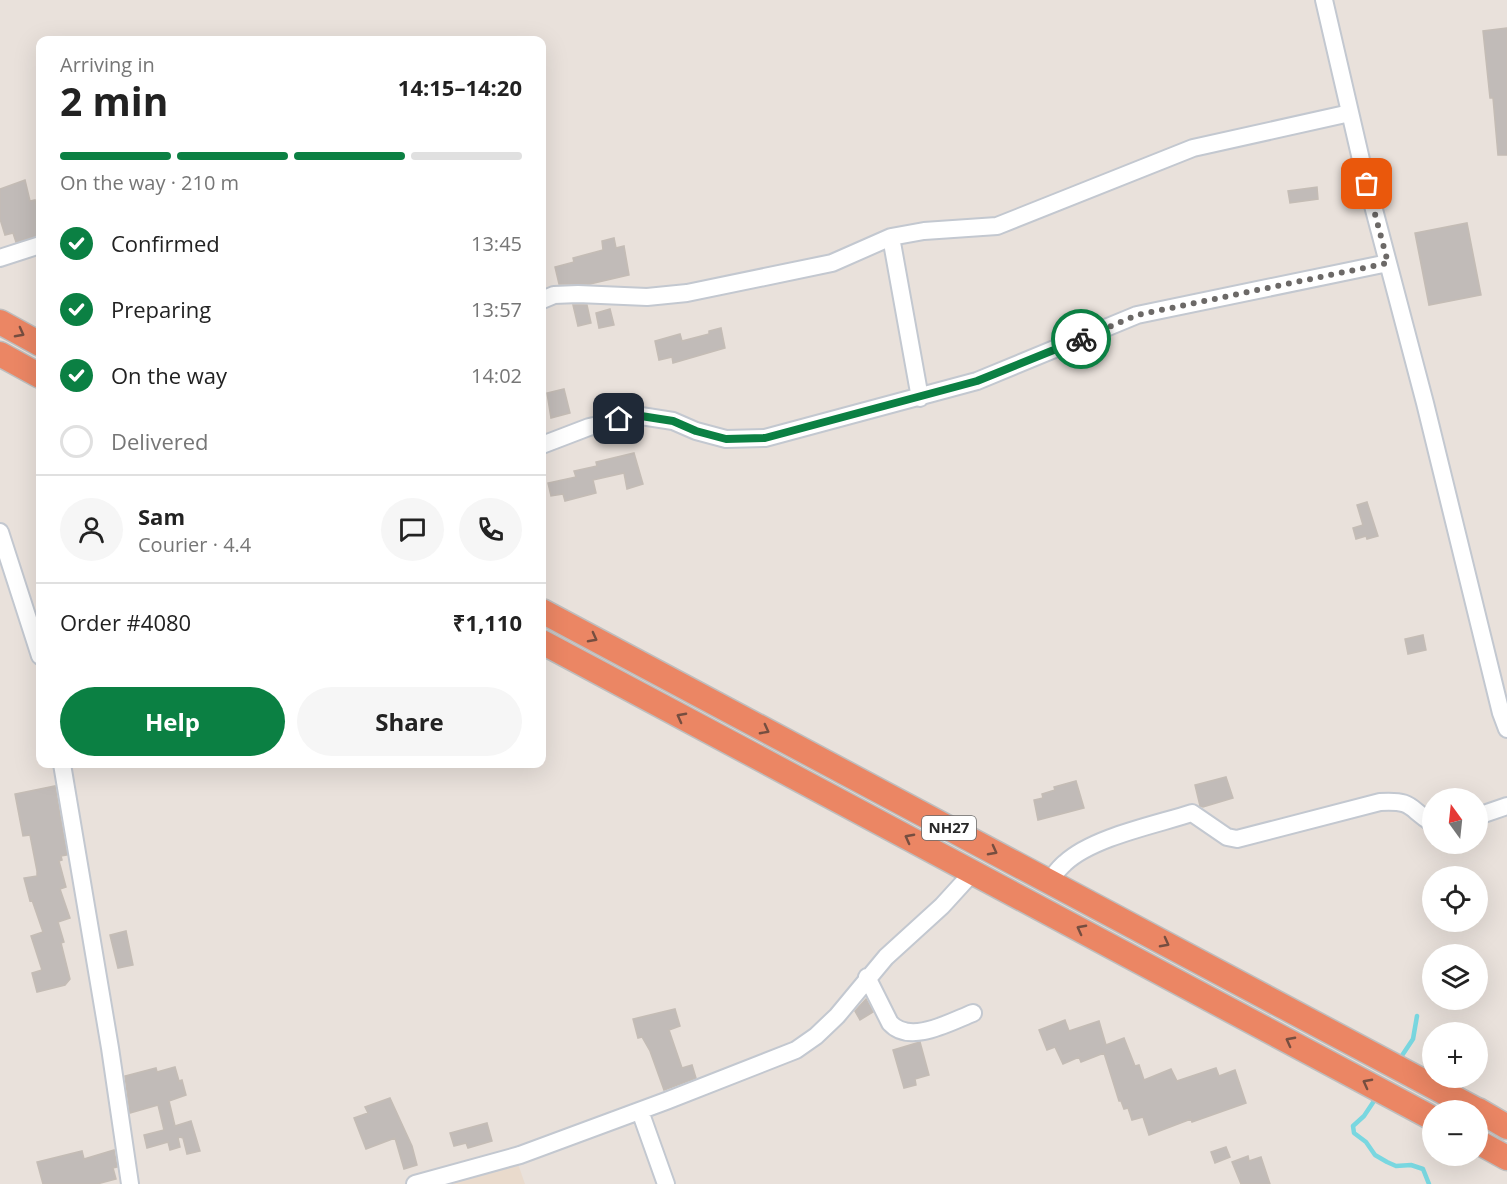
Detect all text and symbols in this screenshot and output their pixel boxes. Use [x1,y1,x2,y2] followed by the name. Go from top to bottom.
[60,51,155,78] text: Arriving in
[398,72,522,102] text: 14:15–14:20
[60,74,168,127] text: 2 min
[1341,158,1392,209] pin
[1350,167,1383,200] icon: bag
[60,169,239,196] text: On the way · 210 m
[60,227,93,260] icon: check
[111,228,220,258] text: Confirmed
[471,230,522,257] text: 13:45
[60,293,93,326] icon: check
[111,294,211,324] text: Preparing
[471,296,522,323] text: 13:57
[1051,309,1111,369] courier
[1065,323,1098,356] icon: bike
[14,326,25,337] one-way arrow
[60,359,93,392] icon: check
[111,360,227,390] text: On the way
[471,362,522,389] text: 14:02
[593,393,644,444] pin
[602,402,635,435] icon: home
[111,426,209,456] text: Delivered
[60,498,123,561] button: person
[381,498,444,561] button: chat
[459,498,522,561] button: phone
[138,501,185,531] text: Sam
[138,531,251,558] text: Courier · 4.4
[60,607,191,637] text: Order #4080
[453,607,522,637] text: ₹1,110
[587,631,598,642] one-way arrow
[60,687,285,756] button: Help
[297,687,522,756] button: Share
[677,713,687,724] one-way arrow
[759,723,770,734] one-way arrow
[1422,788,1488,854] north arrow
[1422,788,1488,1166] map controls
[922,816,976,840] road number: NH27
[905,834,915,845] one-way arrow
[987,844,997,855] one-way arrow
[1422,866,1488,932] button: locate
[1077,925,1087,936] one-way arrow
[1159,936,1169,947] one-way arrow
[1422,944,1488,1010] button: layers
[1422,1022,1488,1088] button: +
[1286,1037,1296,1048] one-way arrow
[1363,1079,1374,1090] one-way arrow
[1422,1100,1488,1166] button: −

